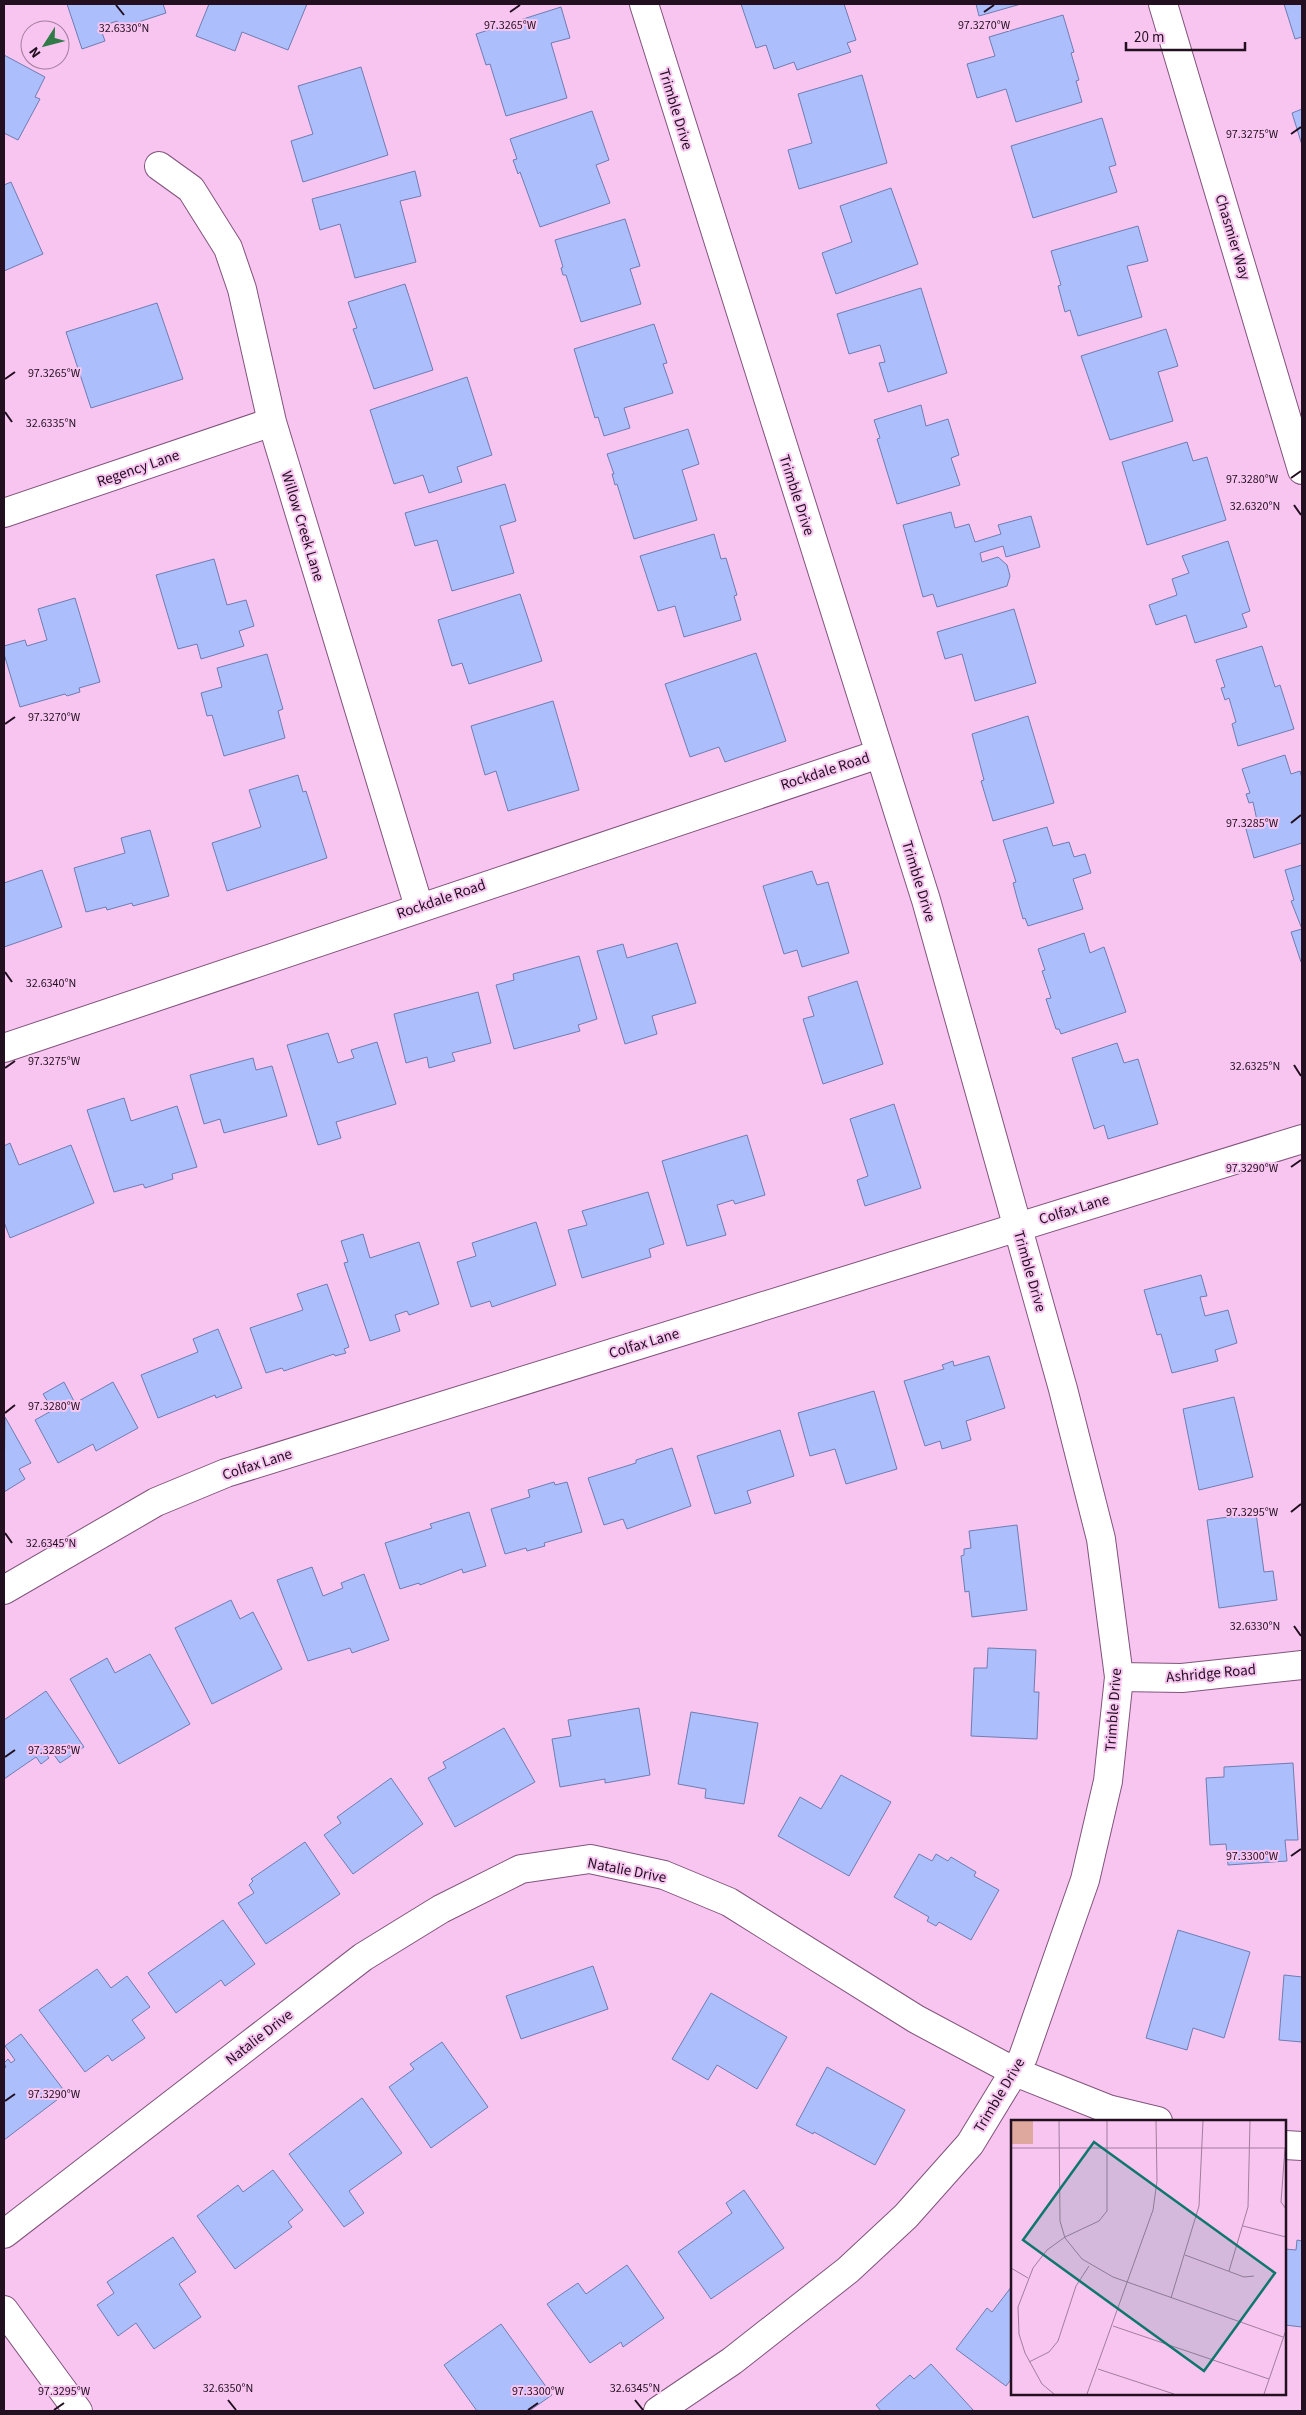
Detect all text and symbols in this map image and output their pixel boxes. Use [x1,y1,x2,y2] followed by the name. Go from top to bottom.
[484,17,537,34] text: 97.3265°W
[958,17,1011,34] text: 97.3270°W
[20,20,70,70] north arrow
[99,20,149,37] text: 32.6330°N
[1126,20,1245,52] scale bar
[1134,27,1164,48] text: 20 m
[24,42,46,62] text: N
[653,66,698,152] street label: Trimble Drive
[1226,126,1279,143] text: 97.3275°W
[1210,192,1255,283] street label: Chasmier Way
[28,365,81,382] text: 97.3265°W
[26,415,76,432] text: 32.6335°N
[94,445,182,492] street label: Regency Lane
[774,452,819,538] street label: Trimble Drive
[276,468,329,584] street label: Willow Creek Lane
[1226,471,1279,488] text: 97.3280°W
[1230,498,1280,515] text: 32.6320°N
[28,709,81,726] text: 97.3270°W
[778,747,873,796] street label: Rockdale Road
[1226,815,1279,832] text: 97.3285°W
[896,838,941,924] street label: Trimble Drive
[394,874,488,925] street label: Rockdale Road
[26,975,76,992] text: 32.6340°N
[28,1053,81,1070] text: 97.3275°W
[1230,1058,1280,1075] text: 32.6325°N
[1226,1160,1279,1177] text: 97.3290°W
[1036,1189,1112,1230] street label: Colfax Lane
[1008,1228,1051,1314] street label: Trimble Drive
[606,1323,682,1364] street label: Colfax Lane
[28,1398,81,1415] text: 97.3280°W
[220,1443,295,1486] street label: Colfax Lane
[1226,1504,1279,1521] text: 97.3295°W
[26,1535,76,1552] text: 32.6345°N
[1230,1618,1280,1635] text: 32.6330°N
[1165,1659,1257,1688] street label: Ashridge Road
[1100,1668,1127,1753] street label: Trimble Drive
[28,1742,81,1759] text: 97.3285°W
[1226,1848,1279,1865] text: 97.3300°W
[586,1853,668,1888] street label: Natalie Drive
[221,2005,297,2070] street label: Natalie Drive
[969,2054,1030,2137] street label: Trimble Drive
[28,2086,81,2103] text: 97.3290°W
[1011,2120,1286,2395] inset map
[203,2380,253,2397] text: 32.6350°N
[610,2380,660,2397] text: 32.6345°N
[38,2383,91,2400] text: 97.3295°W
[512,2383,565,2400] text: 97.3300°W

